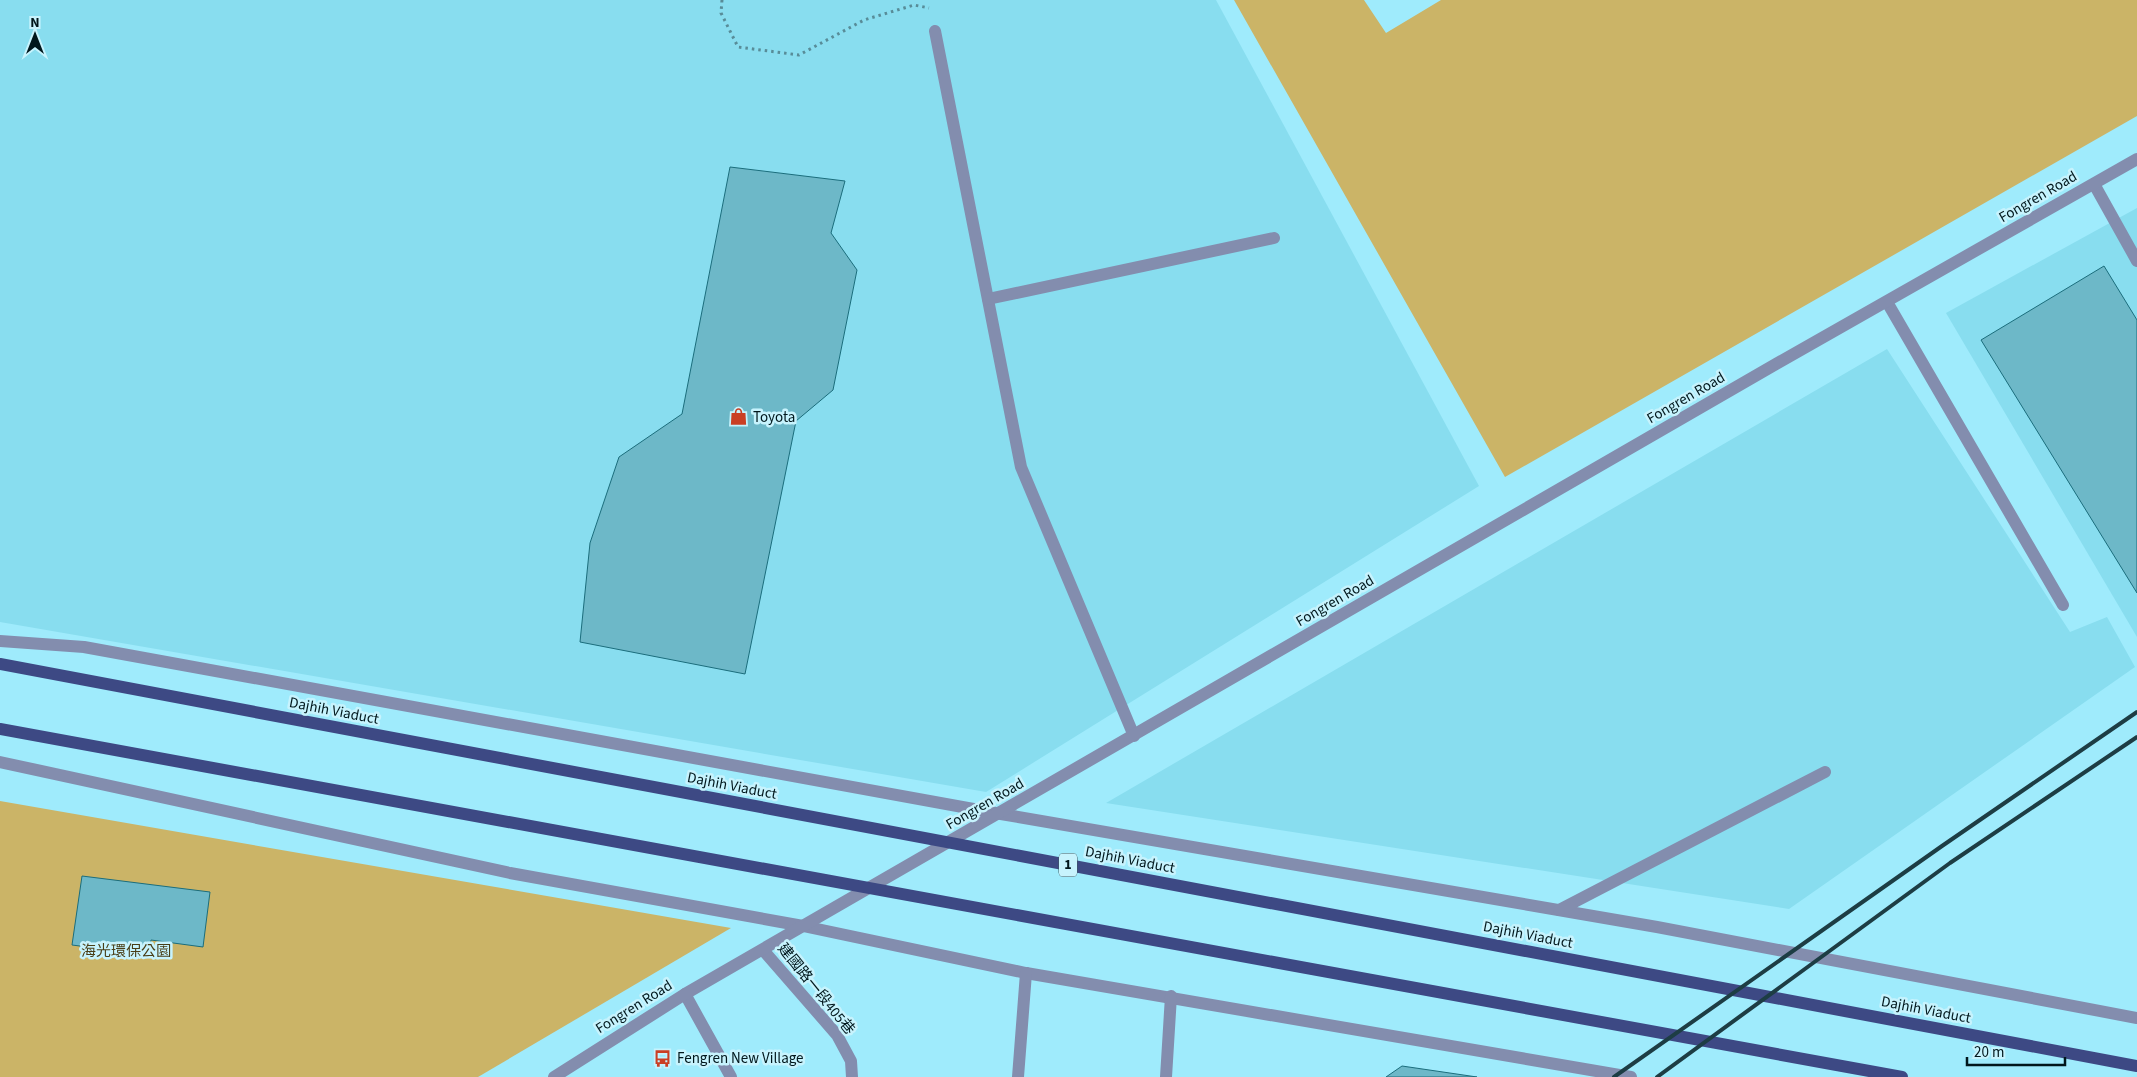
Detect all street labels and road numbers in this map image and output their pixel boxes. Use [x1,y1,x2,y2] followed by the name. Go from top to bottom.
[1995,166,2081,228] street label: Fongren Road
[1643,367,1729,429] street label: Fongren Road
[1292,570,1378,632] street label: Fongren Road
[287,692,381,730] street label: Dajhih Viaduct
[685,767,779,805] street label: Dajhih Viaduct
[942,773,1028,835] street label: Fongren Road
[1083,841,1177,879] street label: Dajhih Viaduct
[1059,854,1077,876] road number: 1
[1481,916,1575,954] street label: Dajhih Viaduct
[772,939,860,1039] street label: 建國路一段405巷
[592,975,676,1039] street label: Fongren Road
[1879,991,1973,1029] street label: Dajhih Viaduct

